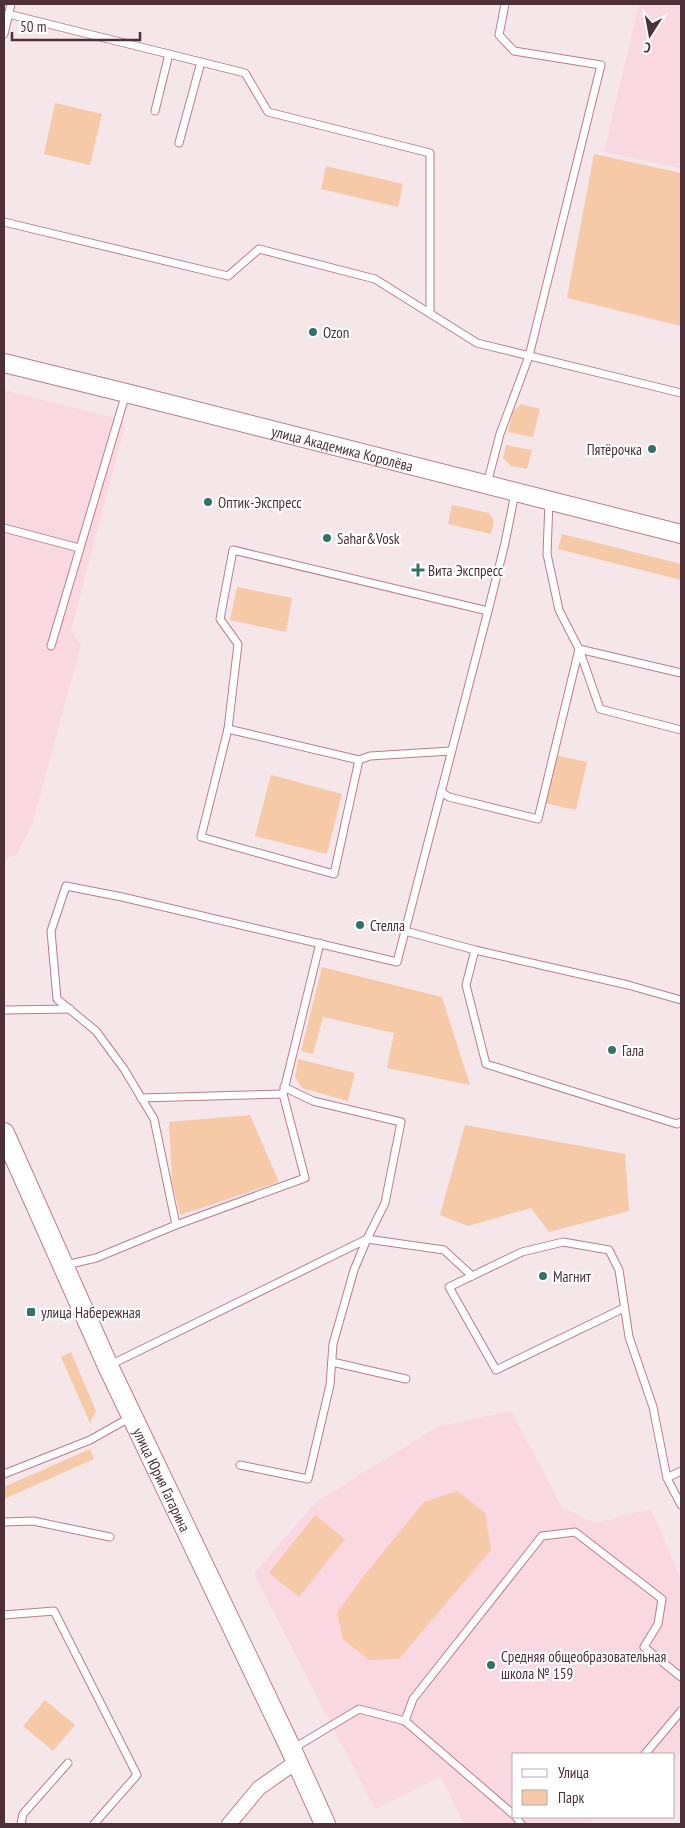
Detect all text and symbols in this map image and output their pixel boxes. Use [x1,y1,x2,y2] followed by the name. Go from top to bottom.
[12,10,140,42] scale bar
[625,10,675,60] north arrow
[20,17,46,36] text: 50 m
[642,38,652,57] text: С
[323,323,349,342] place label: Ozon
[307,326,319,338] marker: Ozon
[270,421,415,475] street label: улица Академика Королёва
[587,440,642,459] place label: Пятёрочка
[646,443,658,455] marker: Пятёрочка
[218,493,302,512] place label: Оптик-Экспресс
[202,496,214,508] marker: Оптик-Экспресс
[337,529,400,548] place label: Sahar&Vosk
[321,532,333,544] marker: Sahar&Vosk
[428,561,504,580] place label: Вита Экспресс
[412,564,424,576] marker: Вита Экспресс
[370,916,405,935] place label: Стелла
[354,919,366,931] marker: Стелла
[622,1041,644,1060] place label: Гала
[606,1044,618,1056] marker: Гала
[553,1267,591,1286] place label: Магнит
[537,1270,549,1282] marker: Магнит
[41,1303,141,1322] place label: улица Набережная
[25,1306,37,1318] marker: улица Набережная
[129,1424,195,1535] street label: улица Юрия Гагарина
[501,1647,667,1683] place label: Средняя общеобразовательная школа № 159
[485,1659,497,1671] marker: Средняя общеобразовательная школа № 159
[512,1753,675,1818] legend
[558,1763,589,1782] text: Улица
[558,1788,584,1807] text: Парк

